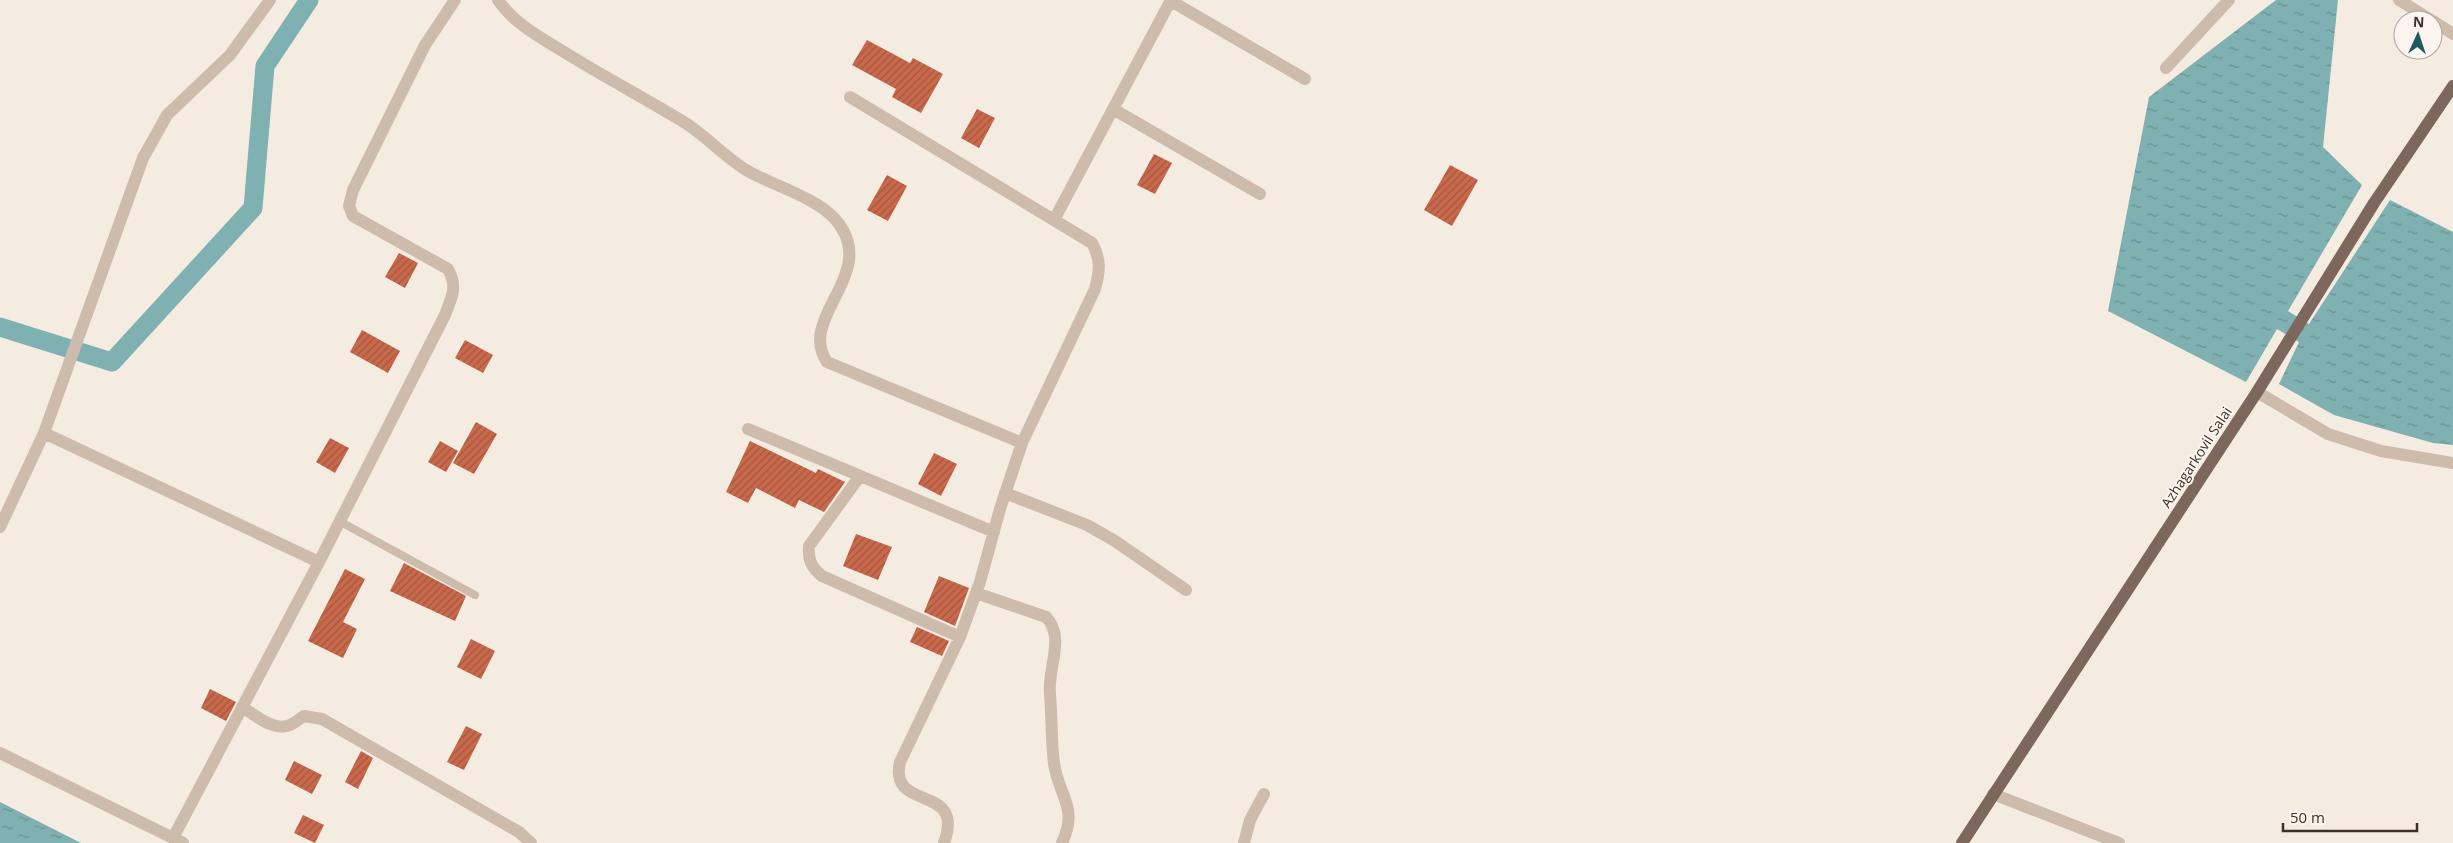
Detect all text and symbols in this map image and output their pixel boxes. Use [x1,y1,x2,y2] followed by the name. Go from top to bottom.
[2393,10,2443,60] north arrow
[2413,12,2425,31] text: N
[2156,403,2236,511] street label: Azhagarkovil Salai
[2283,800,2417,832] scale bar
[2290,807,2325,827] text: 50 m

